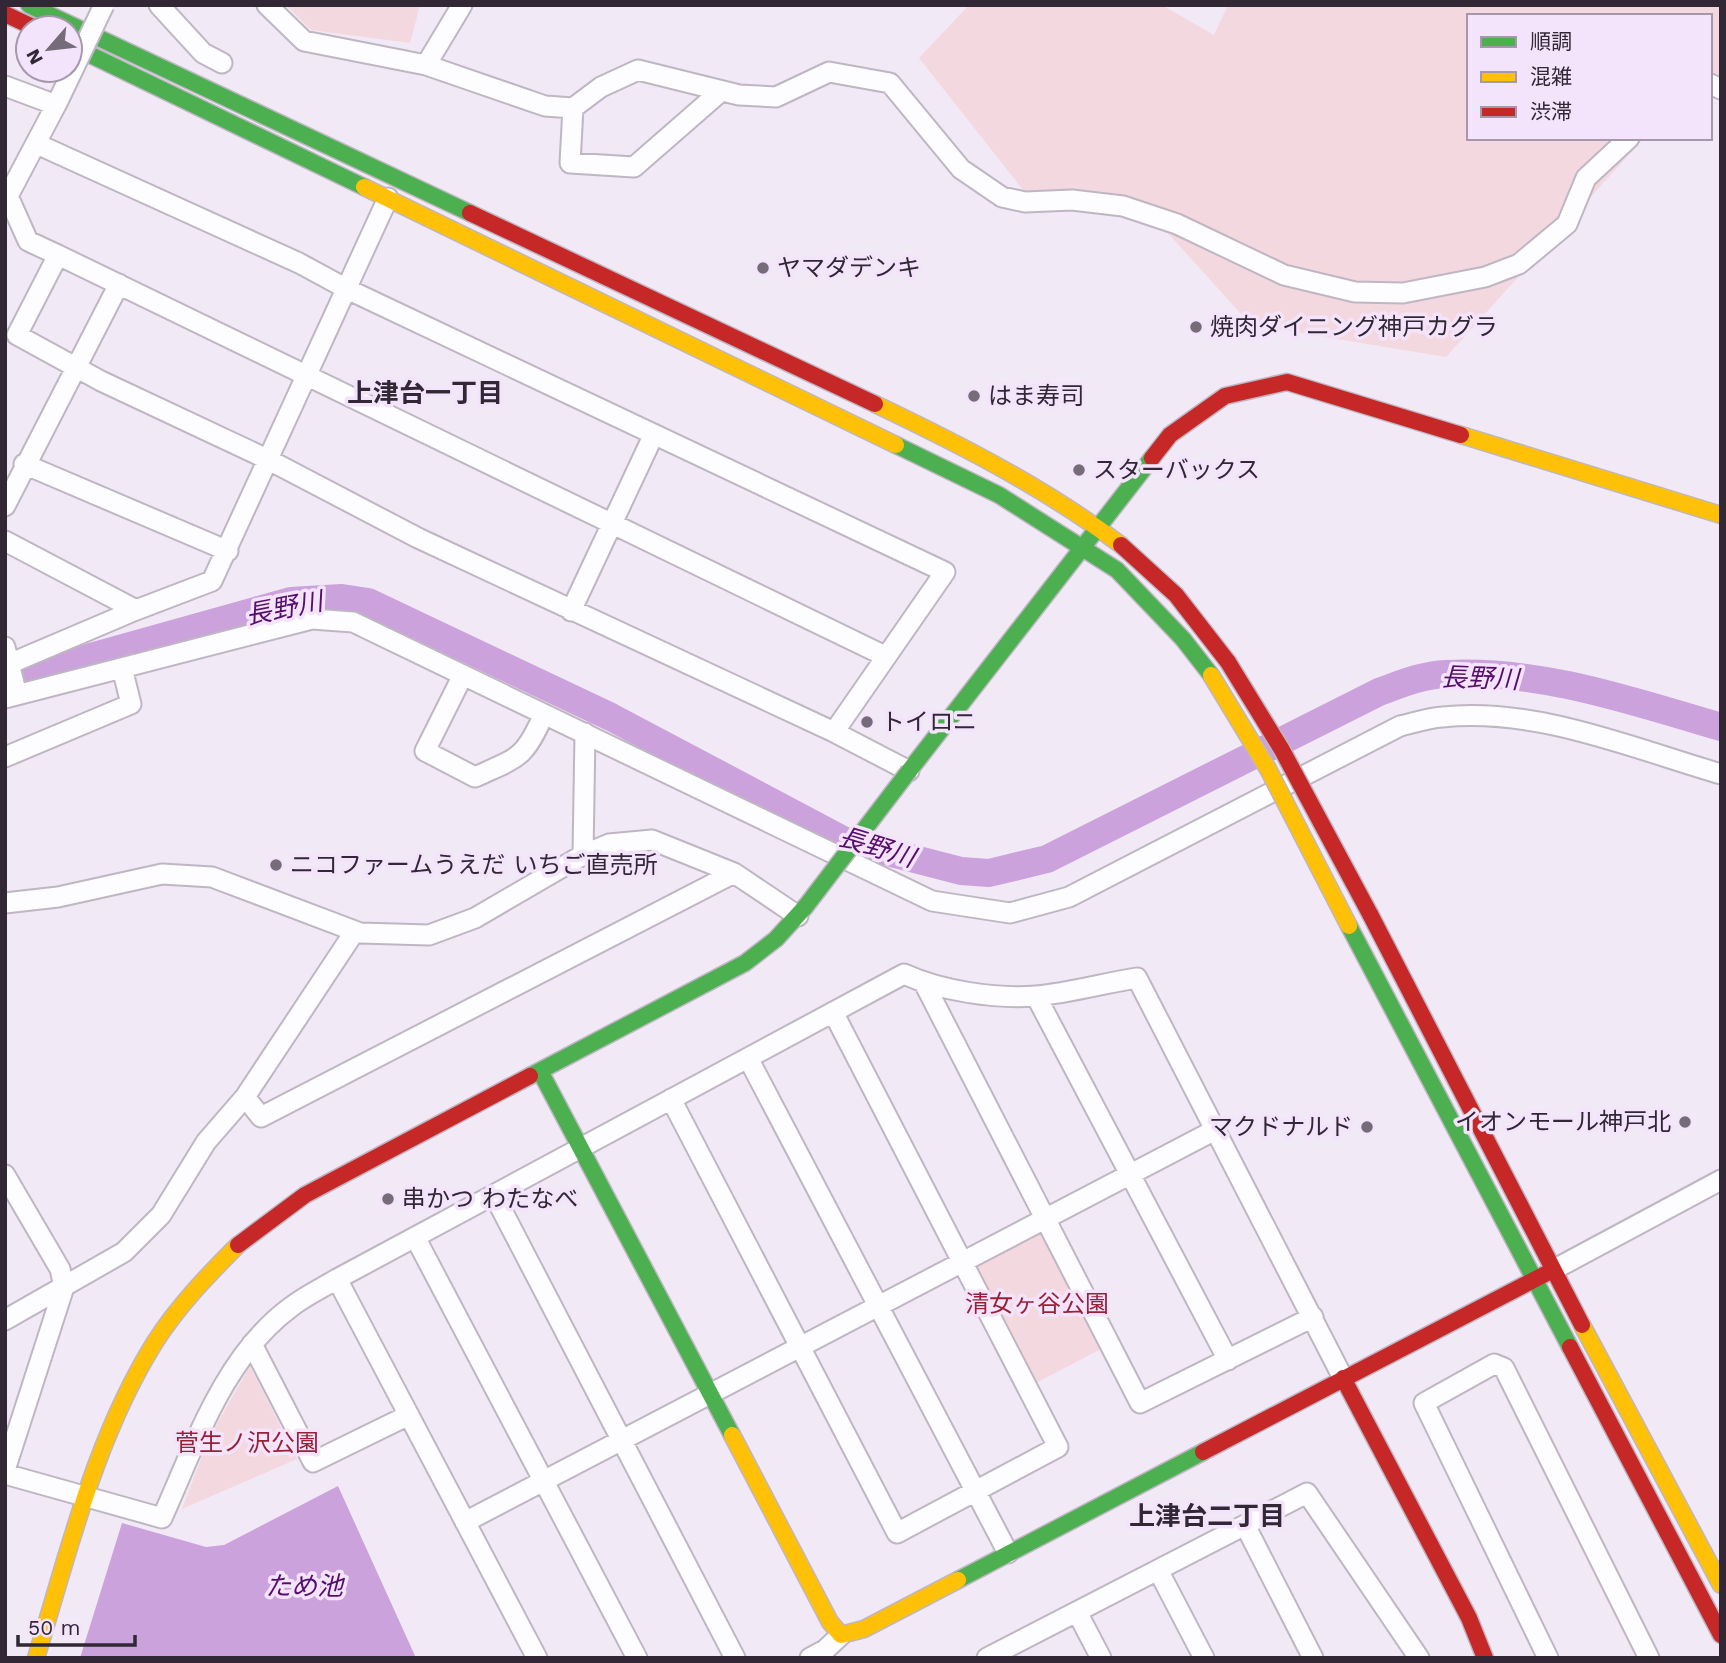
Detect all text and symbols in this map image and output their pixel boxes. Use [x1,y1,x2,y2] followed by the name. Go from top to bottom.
[14,14,84,84] north arrow
[1467,14,1712,140] legend
[1530,29,1572,54] text: 順調
[21,45,48,68] text: N
[1530,64,1572,89] text: 混雑
[1530,99,1572,124] text: 渋滞
[777,254,921,282] place label: ヤマダデンキ
[755,260,771,276] marker: ヤマダデンキ
[1210,313,1498,341] place label: 焼肉ダイニング神戸カグラ
[1188,319,1204,335] marker: 焼肉ダイニング神戸カグラ
[347,378,503,408] district label: 上津台一丁目
[988,382,1084,410] place label: はま寿司
[966,388,982,404] marker: はま寿司
[1093,456,1260,484] place label: スターバックス
[1071,462,1087,478] marker: スターバックス
[243,585,328,630] water label: 長野川
[1440,662,1522,694] water label: 長野川
[881,708,977,736] place label: トイロニ
[859,714,875,730] marker: トイロニ
[835,821,922,874] water label: 長野川
[290,851,657,879] place label: ニコファームうえだ いちご直売所
[268,857,284,873] marker: ニコファームうえだ いちご直売所
[1455,1108,1671,1136] place label: イオンモール神戸北
[1209,1113,1353,1141] place label: マクドナルド
[1677,1114,1693,1130] marker: イオンモール神戸北
[1359,1119,1375,1135] marker: マクドナルド
[402,1185,578,1213] place label: 串かつ わたなべ
[380,1191,396,1207] marker: 串かつ わたなべ
[965,1290,1109,1318] park label: 清女ヶ谷公園
[175,1429,319,1457] park label: 菅生ノ沢公園
[1129,1501,1285,1531] district label: 上津台二丁目
[265,1571,346,1601] water label: ため池
[18,1604,135,1648] scale bar
[28,1615,80,1640] text: 50 m

